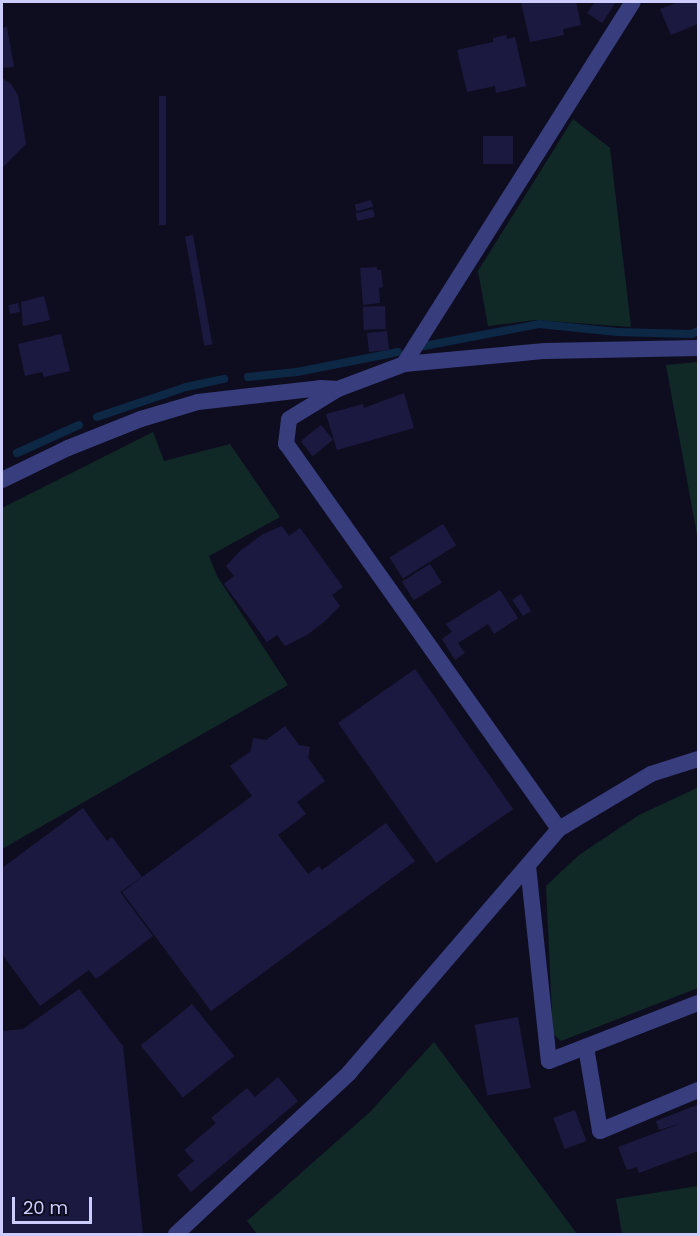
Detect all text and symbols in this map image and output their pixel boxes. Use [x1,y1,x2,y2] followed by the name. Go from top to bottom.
[15,1185,94,1223] scale bar
[23,1195,68,1220] text: 20 m

